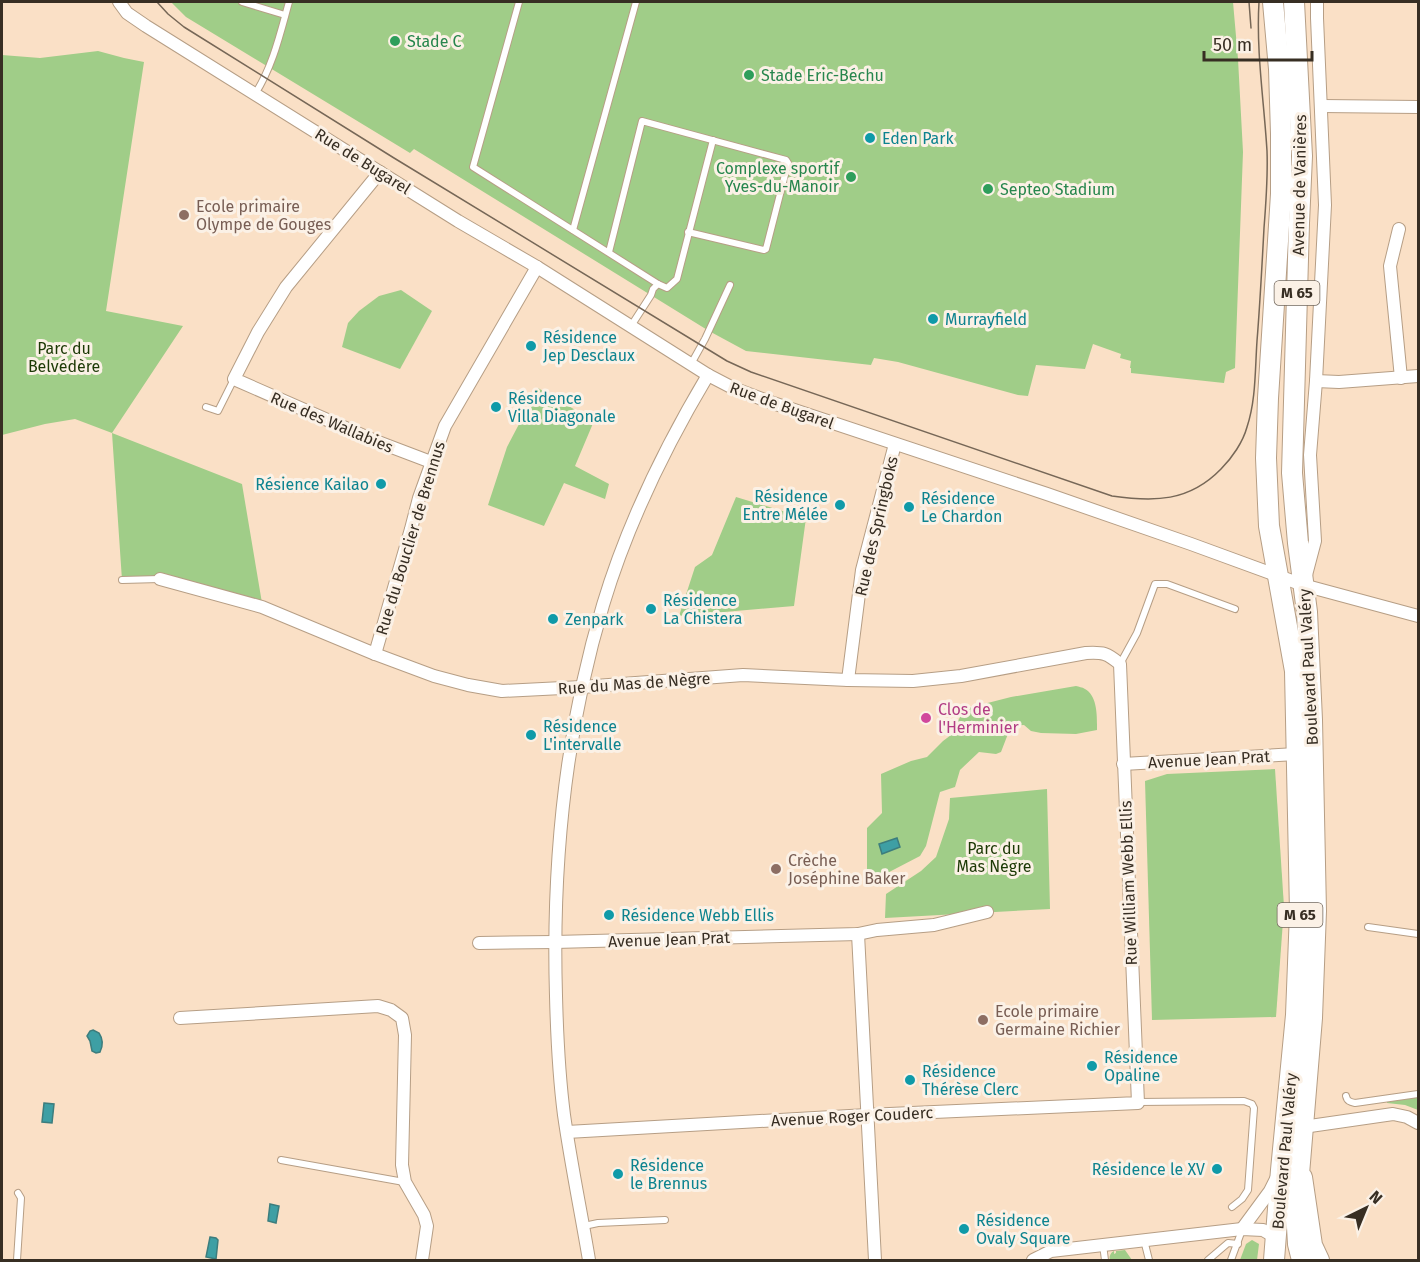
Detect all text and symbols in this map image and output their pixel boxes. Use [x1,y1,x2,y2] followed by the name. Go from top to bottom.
[1204,24,1312,62] scale bar
[407,32,462,51] place label: Stade C
[388,34,402,48] marker: Stade C
[1213,34,1252,56] text: 50 m
[761,66,884,85] place label: Stade Eric-Béchu
[742,68,756,82] marker: Stade Eric-Béchu
[1289,114,1310,256] street label: Avenue de Vanières
[311,124,414,199] street label: Rue de Bugarel
[882,129,954,148] place label: Eden Park
[863,131,877,145] marker: Eden Park
[716,159,841,196] place label: Complexe sportif Yves-du-Manoir
[844,170,858,184] marker: Complexe sportif Yves-du-Manoir
[1000,180,1115,199] place label: Septeo Stadium
[981,182,995,196] marker: Septeo Stadium
[196,197,331,234] place label: Ecole primaire Olympe de Gouges
[177,208,191,222] marker: Ecole primaire Olympe de Gouges
[1274,281,1320,305] road number: M 65
[945,310,1027,329] place label: Murrayfield
[926,312,940,326] marker: Murrayfield
[543,328,635,365] place label: Résidence Jep Desclaux
[28,339,100,376] park label: Parc du Belvédère
[524,339,538,353] marker: Résidence Jep Desclaux
[727,378,837,433] street label: Rue de Bugarel
[268,388,396,457] street label: Rue des Wallabies
[508,389,616,426] place label: Résidence Villa Diagonale
[489,400,503,414] marker: Résidence Villa Diagonale
[372,439,449,637] street label: Rue du Bouclier de Brennus
[851,454,902,598] street label: Rue des Springboks
[255,475,369,494] place label: Résience Kailao
[374,477,388,491] marker: Résience Kailao
[743,487,828,524] place label: Résidence Entre Mélée
[921,489,1002,526] place label: Résidence Le Chardon
[833,498,847,512] marker: Résidence Entre Mélée
[902,500,916,514] marker: Résidence Le Chardon
[1295,588,1322,746] street label: Boulevard Paul Valéry
[663,591,743,628] place label: Résidence La Chistera
[644,602,658,616] marker: Résidence La Chistera
[565,610,624,629] place label: Zenpark
[546,612,560,626] marker: Zenpark
[557,669,711,698] street label: Rue du Mas de Nègre
[938,700,1020,737] place label: Clos de l'Herminier
[919,711,933,725] marker: Clos de l'Herminier
[543,717,621,754] place label: Résidence L'intervalle
[524,728,538,742] marker: Résidence L'intervalle
[1148,747,1271,772] street label: Avenue Jean Prat
[1116,800,1141,966] street label: Rue William Webb Ellis
[956,839,1032,876] park label: Parc du Mas Nègre
[788,851,906,888] place label: Crèche Joséphine Baker
[769,862,783,876] marker: Crèche Joséphine Baker
[1278,903,1322,927] road number: M 65
[621,906,774,925] place label: Résidence Webb Ellis
[602,908,616,922] marker: Résidence Webb Ellis
[608,928,731,951] street label: Avenue Jean Prat
[995,1002,1121,1039] place label: Ecole primaire Germaine Richier
[976,1013,990,1027] marker: Ecole primaire Germaine Richier
[1104,1048,1178,1085] place label: Résidence Opaline
[1085,1059,1099,1073] marker: Résidence Opaline
[922,1062,1019,1099] place label: Résidence Thérèse Clerc
[1268,1072,1301,1230] street label: Boulevard Paul Valéry
[903,1073,917,1087] marker: Résidence Thérèse Clerc
[771,1103,934,1130] street label: Avenue Roger Couderc
[630,1156,707,1193] place label: Résidence le Brennus
[1092,1160,1205,1179] place label: Résidence le XV
[1210,1162,1224,1176] marker: Résidence le XV
[611,1167,625,1181] marker: Résidence le Brennus
[1336,1178,1396,1238] north arrow
[1366,1187,1386,1208] text: N
[976,1211,1071,1248] place label: Résidence Ovaly Square
[957,1222,971,1236] marker: Résidence Ovaly Square

